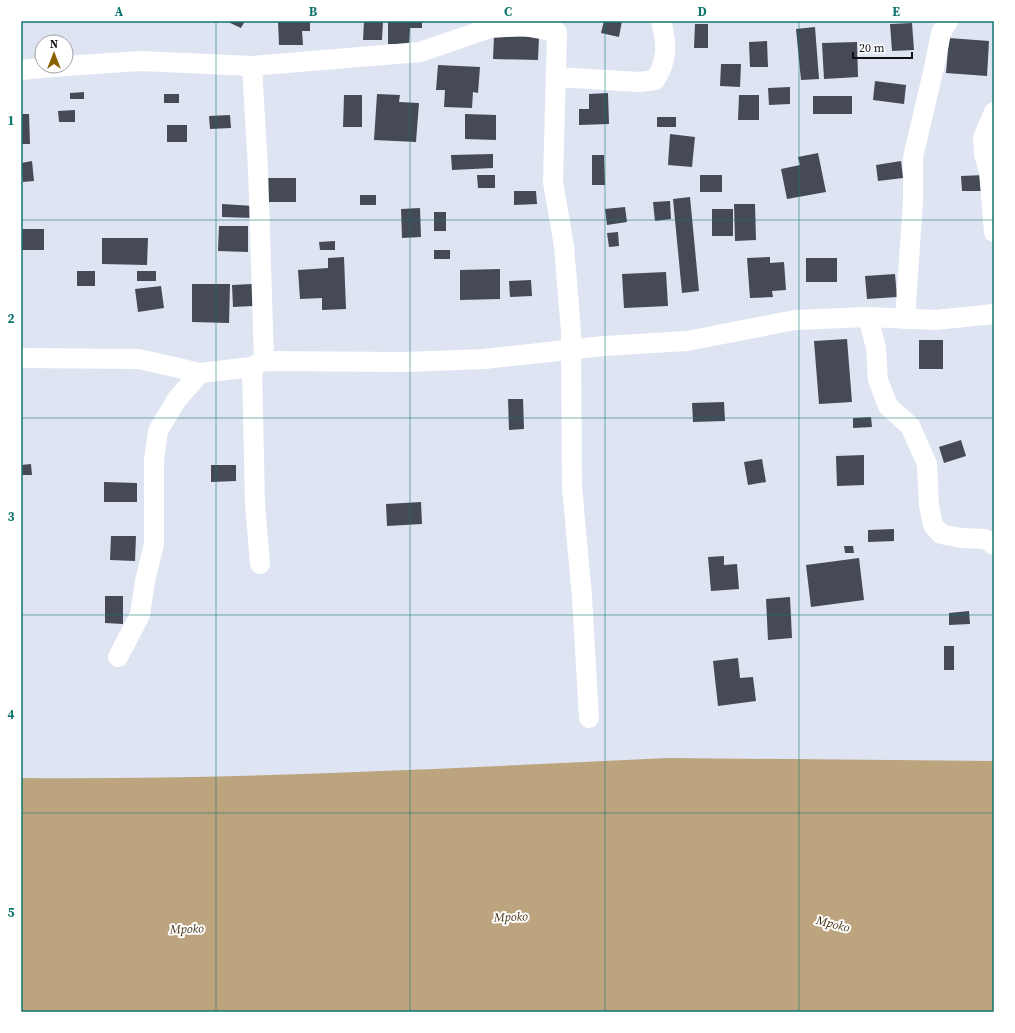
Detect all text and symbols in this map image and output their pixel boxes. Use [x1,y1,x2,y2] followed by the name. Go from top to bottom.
[115,3,124,20] text: A
[309,3,318,20] text: B
[504,3,512,20] text: C
[697,3,707,20] text: D
[892,3,900,20] text: E
[34,34,74,74] north arrow
[853,34,912,60] scale bar
[50,37,58,52] text: N
[859,40,885,56] text: 20 m
[7,112,15,129] text: 1
[7,310,15,327] text: 2
[7,508,15,525] text: 3
[7,706,15,723] text: 4
[7,904,15,921] text: 5
[493,908,528,926] water label: Mpoko
[814,912,852,936] water label: Mpoko
[169,920,204,938] water label: Mpoko

